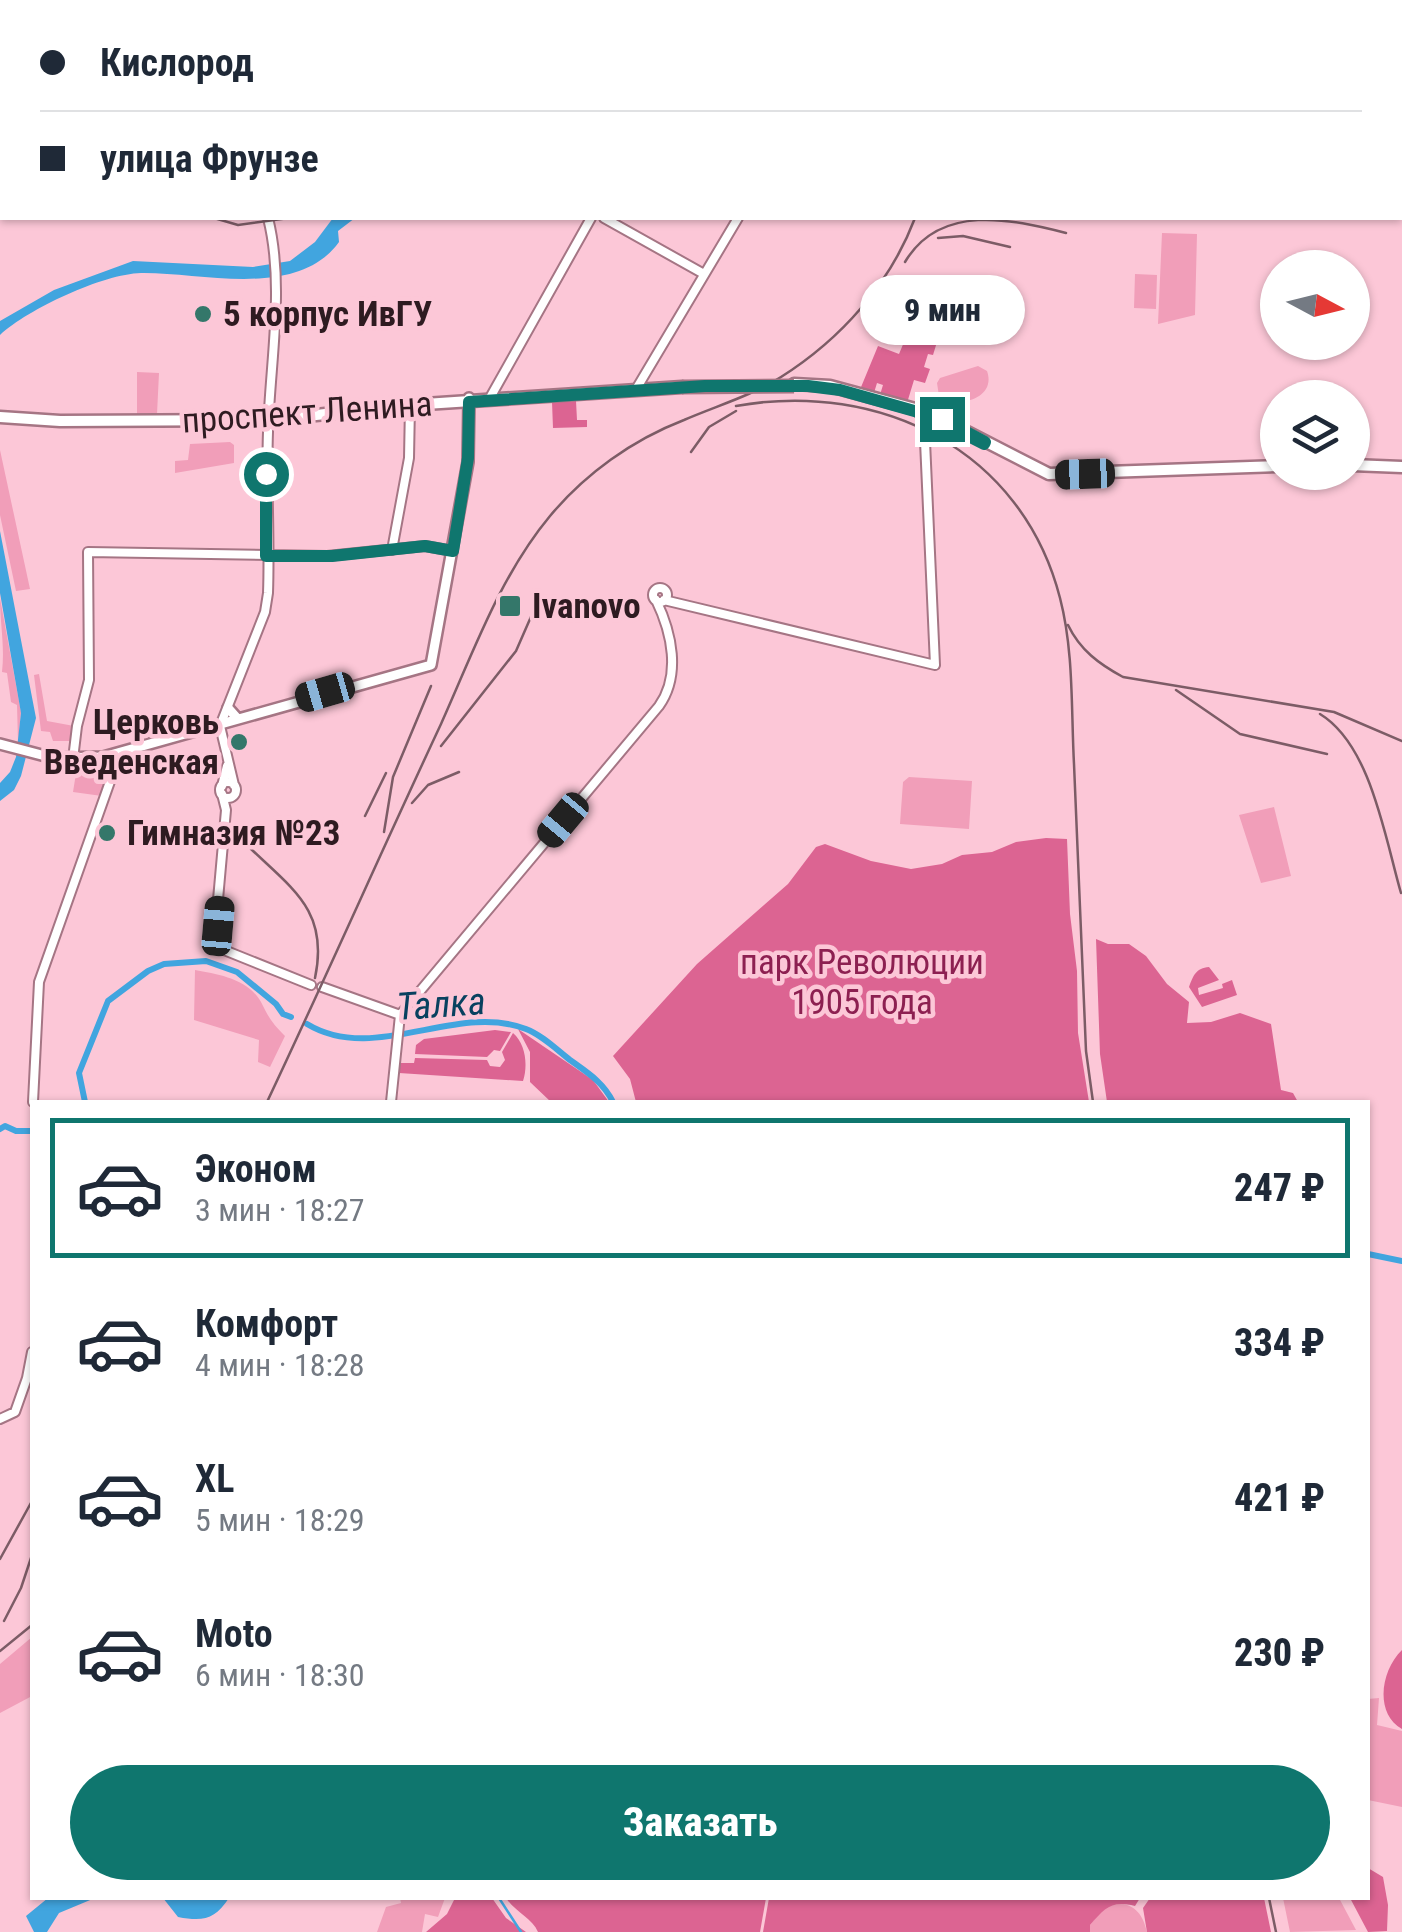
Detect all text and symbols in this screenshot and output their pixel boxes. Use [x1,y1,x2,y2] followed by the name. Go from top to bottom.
[100,41,254,85] text: Кислород
[100,137,319,181] text: улица Фрунзе
[1260,250,1370,360] north arrow
[1260,250,1370,490] map controls
[860,274,1024,344] callout: 9 мин
[904,291,981,329] text: 9 мин
[223,294,432,335] place label: 5 корпус ИвГУ
[192,303,214,325] marker: 5 корпус ИвГУ
[1260,380,1370,490] button: layers
[180,383,434,442] street label: проспект Ленина
[920,397,965,442] route end
[244,452,289,497] route start
[1054,458,1116,490] car
[532,586,641,627] place label: Ivanovo
[497,593,523,619] marker: Ivanovo
[292,669,358,715] car
[44,702,219,783] place label: Церковь Введенская
[228,731,250,753] marker: Церковь Введенская
[532,787,594,853] car
[127,813,340,854] place label: Гимназия №23
[96,822,118,844] marker: Гимназия №23
[200,895,236,957] car
[740,942,984,1023] park label: парк Революции 1905 года
[395,979,487,1029] water label: Талка
[75,1143,165,1233] icon: car
[195,1147,317,1191] text: Эконом
[1234,1166,1325,1210] text: 247 ₽
[195,1191,365,1229] text: 3 мин · 18:27
[75,1298,165,1388] icon: car
[195,1302,338,1346] text: Комфорт
[1234,1321,1325,1365] text: 334 ₽
[195,1346,365,1384] text: 4 мин · 18:28
[75,1453,165,1543] icon: car
[195,1457,234,1501] text: XL
[1234,1476,1325,1520] text: 421 ₽
[195,1501,365,1539] text: 5 мин · 18:29
[75,1608,165,1698] icon: car
[195,1612,273,1656] text: Moto
[1234,1631,1325,1675] text: 230 ₽
[195,1656,365,1694] text: 6 мин · 18:30
[70,1765,1330,1880] button: Заказать

